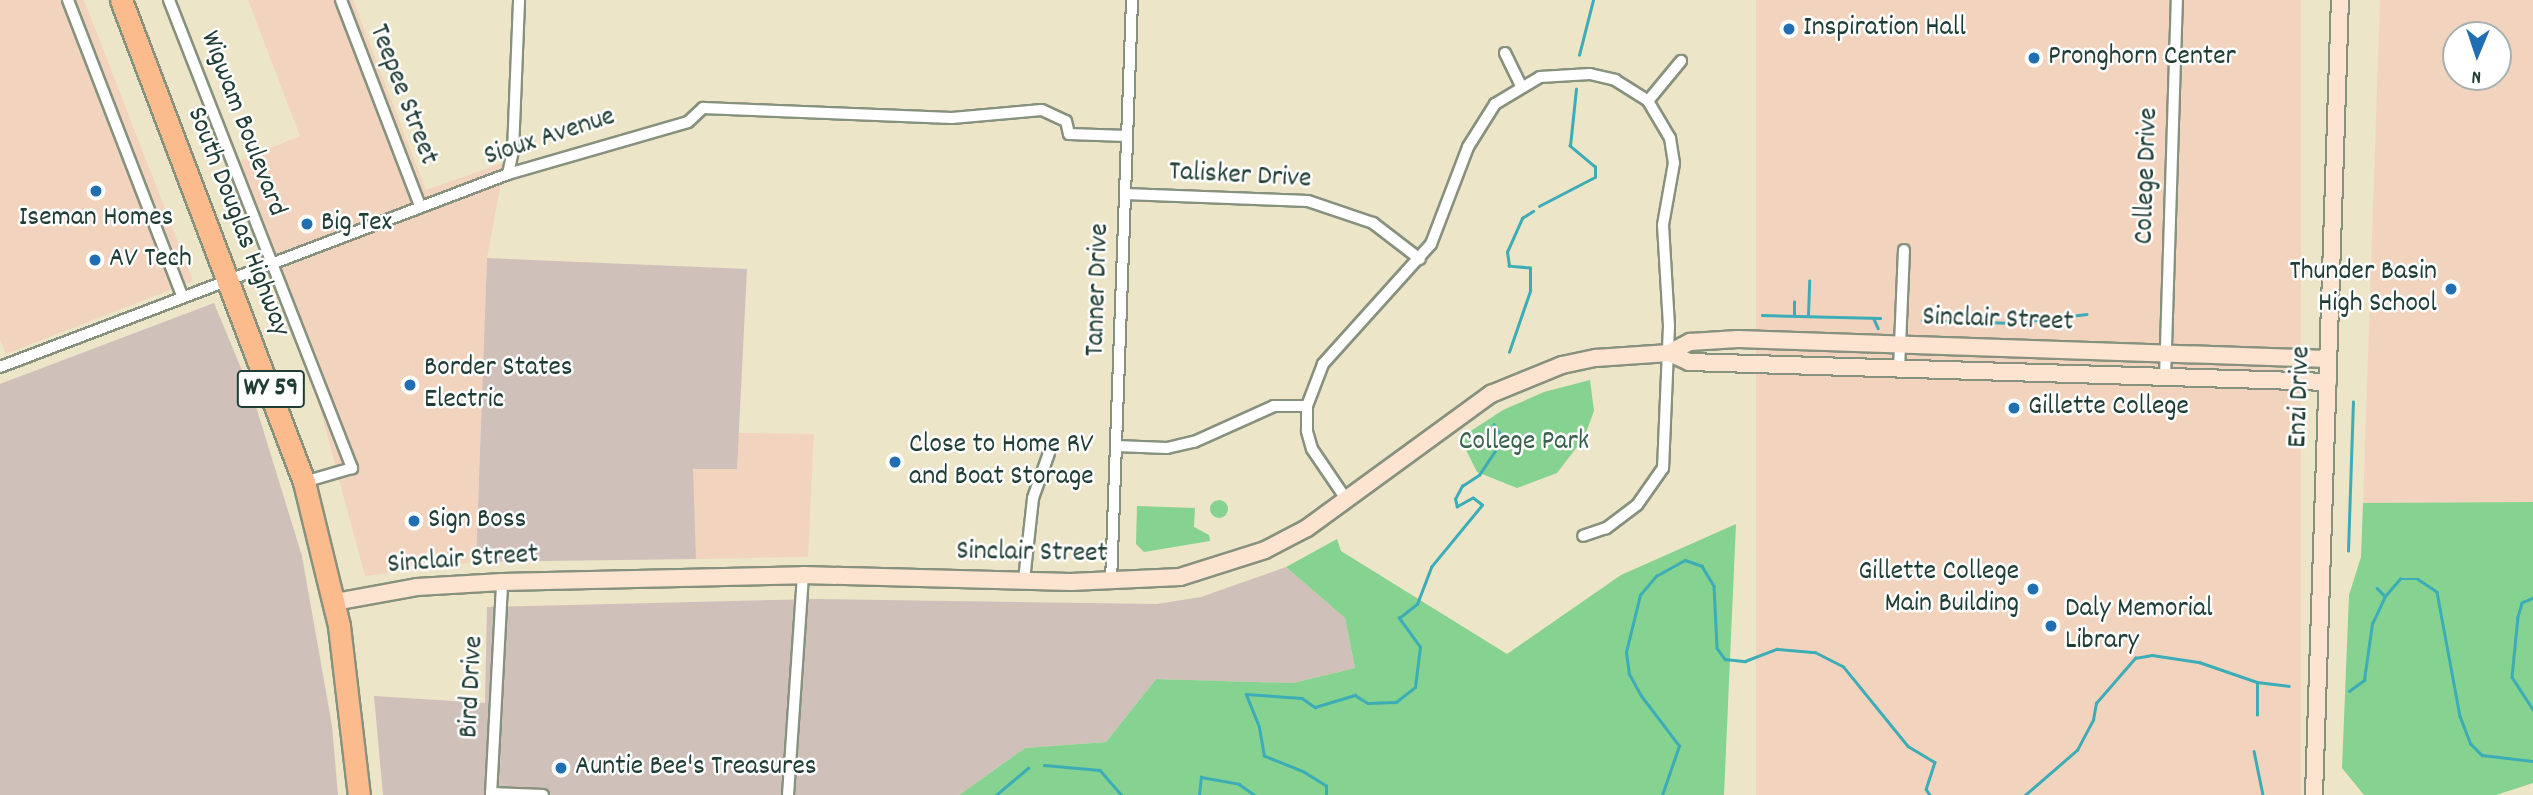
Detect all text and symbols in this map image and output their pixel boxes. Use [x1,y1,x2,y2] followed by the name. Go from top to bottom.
[1803,12,1966,46] place label: Inspiration Hall
[360,20,444,170] street label: Teepee Street
[1781,21,1797,37] marker: Inspiration Hall
[2442,21,2512,91] north arrow
[191,27,293,221] street label: Wigwam Boulevard
[2048,41,2236,75] place label: Pronghorn Center
[2026,50,2042,66] marker: Pronghorn Center
[2471,62,2481,89] text: N
[480,101,620,175] street label: Sioux Avenue
[178,103,296,341] street label: South Douglas Highway
[2129,107,2167,245] street label: College Drive
[1168,156,1312,198] street label: Talisker Drive
[88,183,104,199] marker: Iseman Homes
[19,202,173,236] place label: Iseman Homes
[321,207,392,241] place label: Big Tex
[299,216,315,232] marker: Big Tex
[1080,223,1118,357] street label: Tanner Drive
[109,243,192,277] place label: AV Tech
[87,252,103,268] marker: AV Tech
[2289,256,2437,322] place label: Thunder Basin High School
[2443,281,2459,297] marker: Thunder Basin High School
[1922,302,2074,340] street label: Sinclair Street
[2282,346,2320,448] street label: Enzi Drive
[424,352,573,418] place label: Border States Electric
[236,366,306,412] road number: WY 59
[402,377,418,393] marker: Border States Electric
[2028,391,2189,425] place label: Gillette College
[2006,400,2022,416] marker: Gillette College
[1459,426,1589,460] park label: College Park
[909,429,1094,495] place label: Close to Home RV and Boat Storage
[887,454,903,470] marker: Close to Home RV and Boat Storage
[428,504,526,538] place label: Sign Boss
[406,513,422,529] marker: Sign Boss
[956,536,1108,572] street label: Sinclair Street
[386,539,540,583] street label: Sinclair Street
[1858,556,2019,622] place label: Gillette College Main Building
[2025,581,2041,597] marker: Gillette College Main Building
[2065,593,2213,659] place label: Daly Memorial Library
[2043,618,2059,634] marker: Daly Memorial Library
[454,635,492,739] street label: Bird Drive
[575,751,816,785] place label: Auntie Bee's Treasures
[553,760,569,776] marker: Auntie Bee's Treasures

